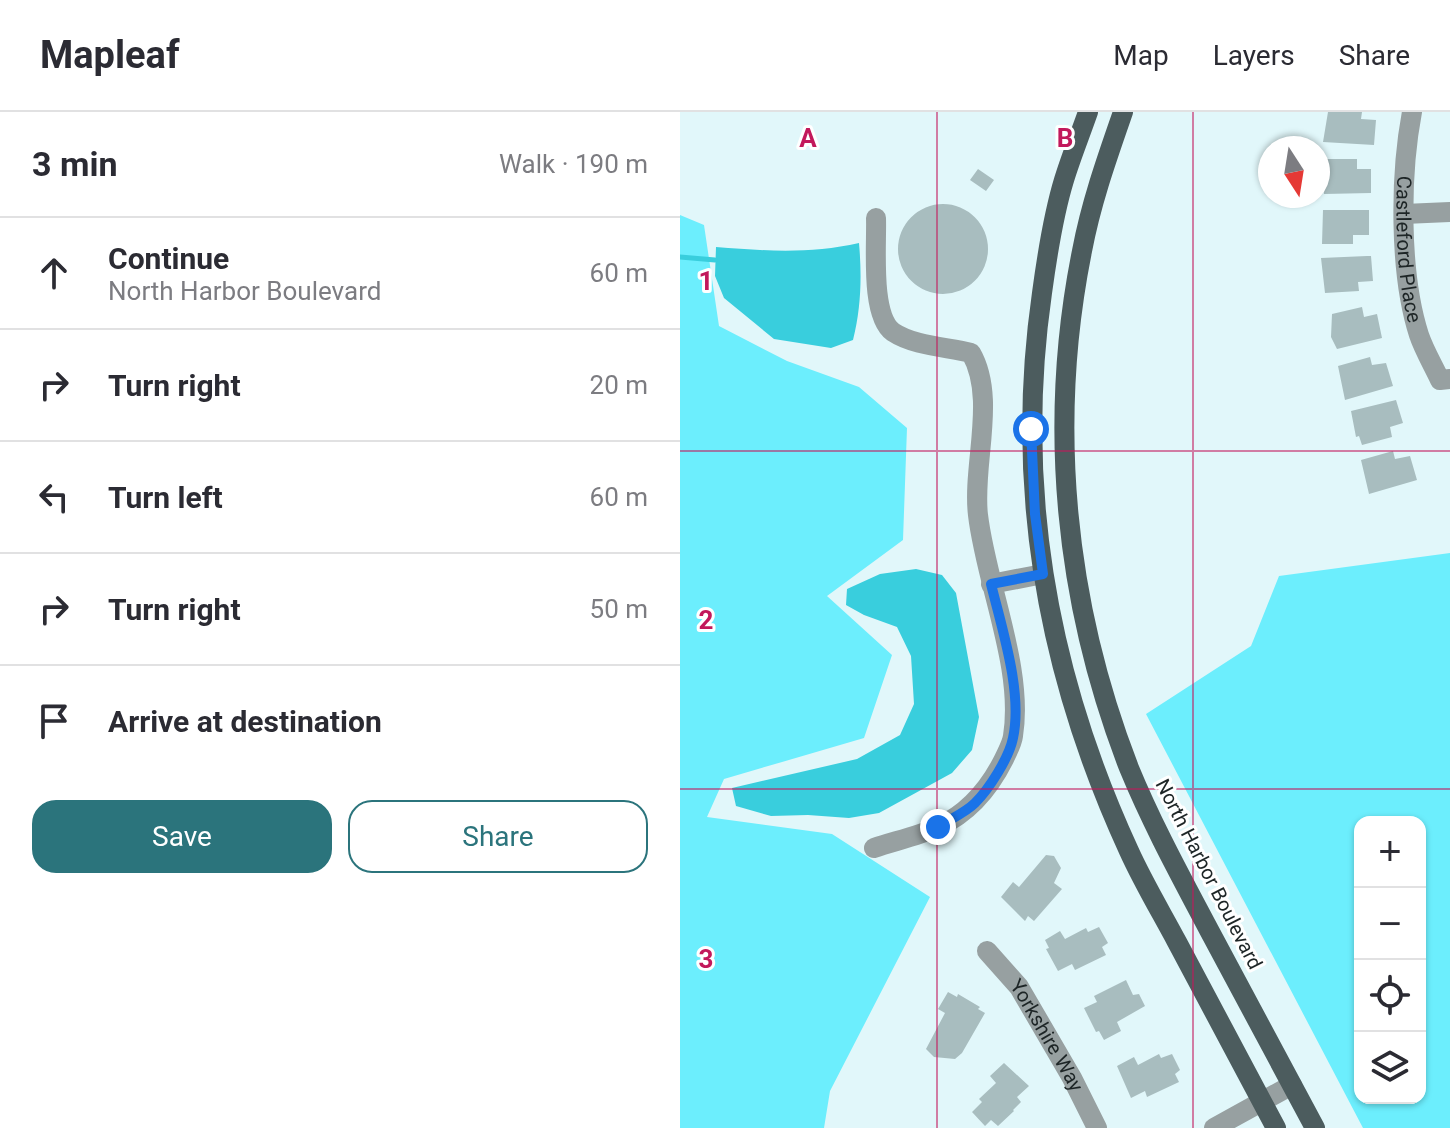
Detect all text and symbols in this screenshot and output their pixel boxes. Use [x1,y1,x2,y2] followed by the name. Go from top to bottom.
[40,33,180,77] text: Mapleaf
[1113,39,1169,72] text: Map
[1213,39,1295,72] text: Layers
[1339,39,1410,72] text: Share
[799,123,817,153] text: A
[1057,123,1073,153] text: B
[1258,136,1330,208] north arrow
[32,144,117,184] text: 3 min
[499,149,648,179] text: Walk · 190 m
[1391,175,1427,325] street label: Castleford Place
[108,241,229,276] text: Continue
[32,251,76,295] icon: ahead
[590,258,648,288] text: 60 m
[699,266,713,296] text: 1
[108,276,381,306] text: North Harbor Boulevard
[32,363,76,407] icon: right
[108,368,241,403] text: Turn right
[590,370,648,400] text: 20 m
[1013,411,1049,447] route start
[32,475,76,519] icon: left
[108,480,223,515] text: Turn left
[590,482,648,512] text: 60 m
[32,587,76,631] icon: right
[108,592,241,627] text: Turn right
[590,594,648,624] text: 50 m
[699,605,713,635] text: 2
[32,699,76,743] icon: arrive
[108,704,382,739] text: Arrive at destination
[1151,775,1267,973] street label: North Harbor Boulevard
[32,800,332,873] button: Save
[348,800,648,873] button: Share
[920,809,956,845] route end
[1354,816,1426,1104] map controls
[1354,816,1426,888] button: +
[1354,888,1426,960] button: −
[699,944,713,974] text: 3
[1354,960,1426,1032] button: locate
[1005,974,1089,1096] street label: Yorkshire Way
[1354,1032,1426,1104] button: layers

